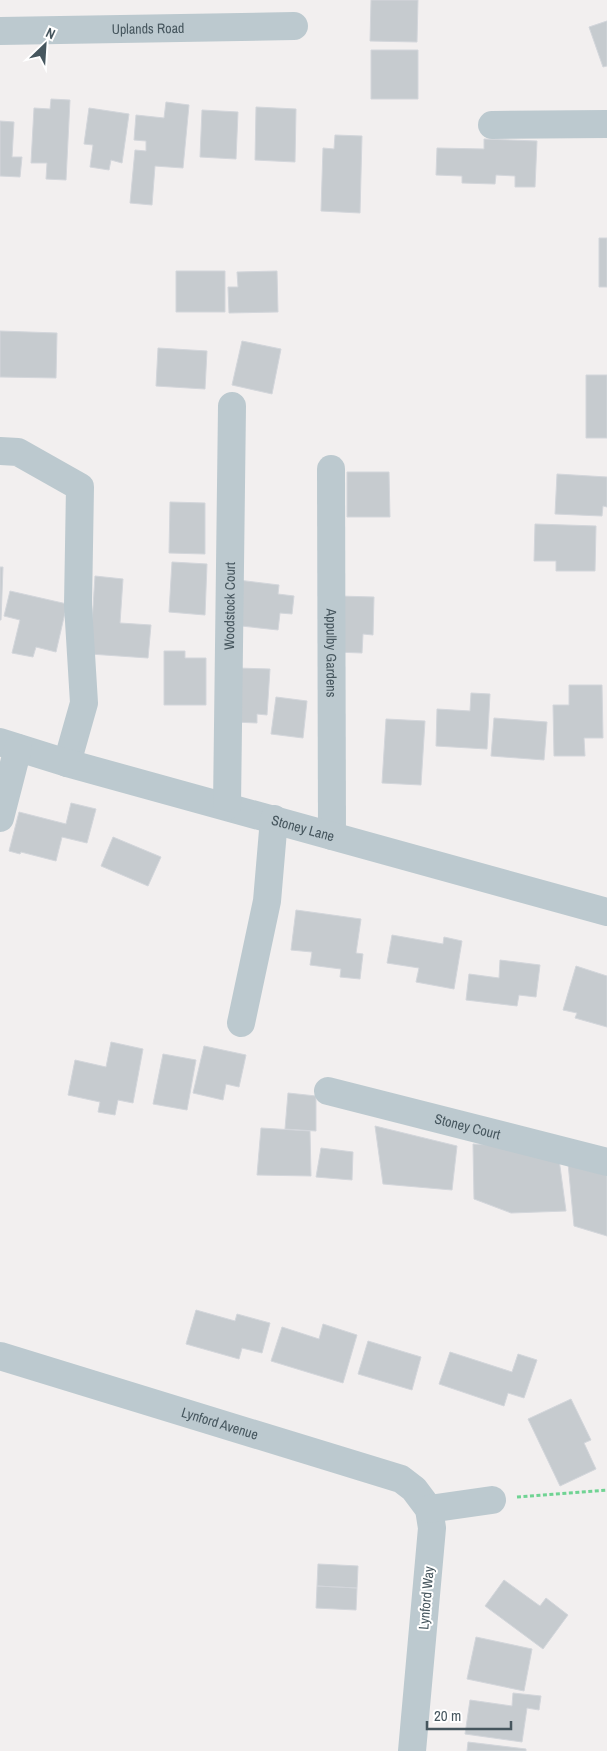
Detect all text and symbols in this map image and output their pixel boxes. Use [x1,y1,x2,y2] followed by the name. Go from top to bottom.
[111,19,185,38] street label: Uplands Road
[20,20,70,70] north arrow
[43,23,58,43] text: N
[220,562,239,650] street label: Woodstock Court
[322,608,341,698] street label: Appulby Gardens
[269,811,336,845] street label: Stoney Lane
[433,1110,502,1144] street label: Stoney Court
[179,1403,260,1444] street label: Lynford Avenue
[414,1565,438,1630] street label: Lynford Way
[427,1698,511,1730] scale bar
[434,1705,461,1726] text: 20 m

